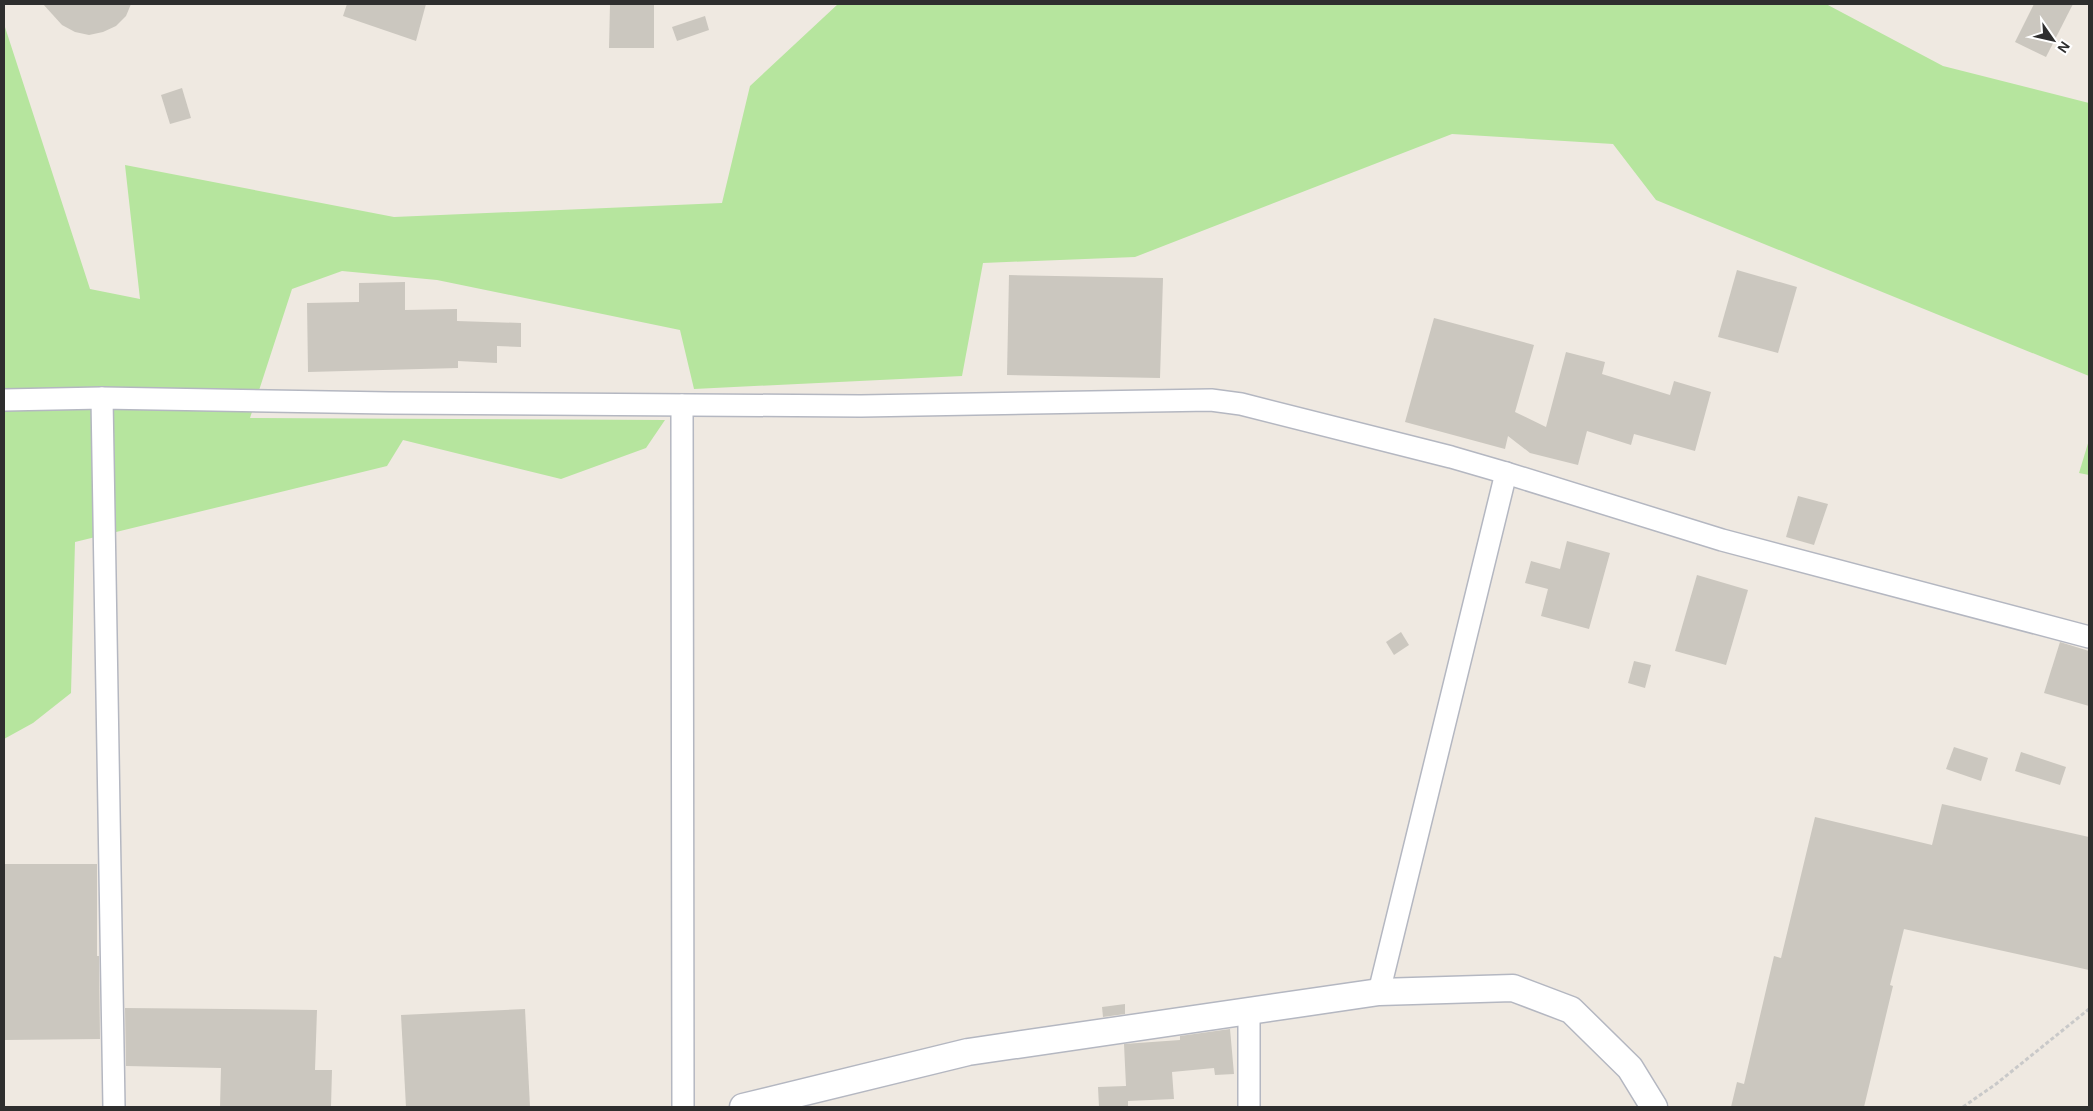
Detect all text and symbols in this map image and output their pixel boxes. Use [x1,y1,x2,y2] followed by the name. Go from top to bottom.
[2028,15,2078,65] north arrow
[2054,39,2073,56] text: N

